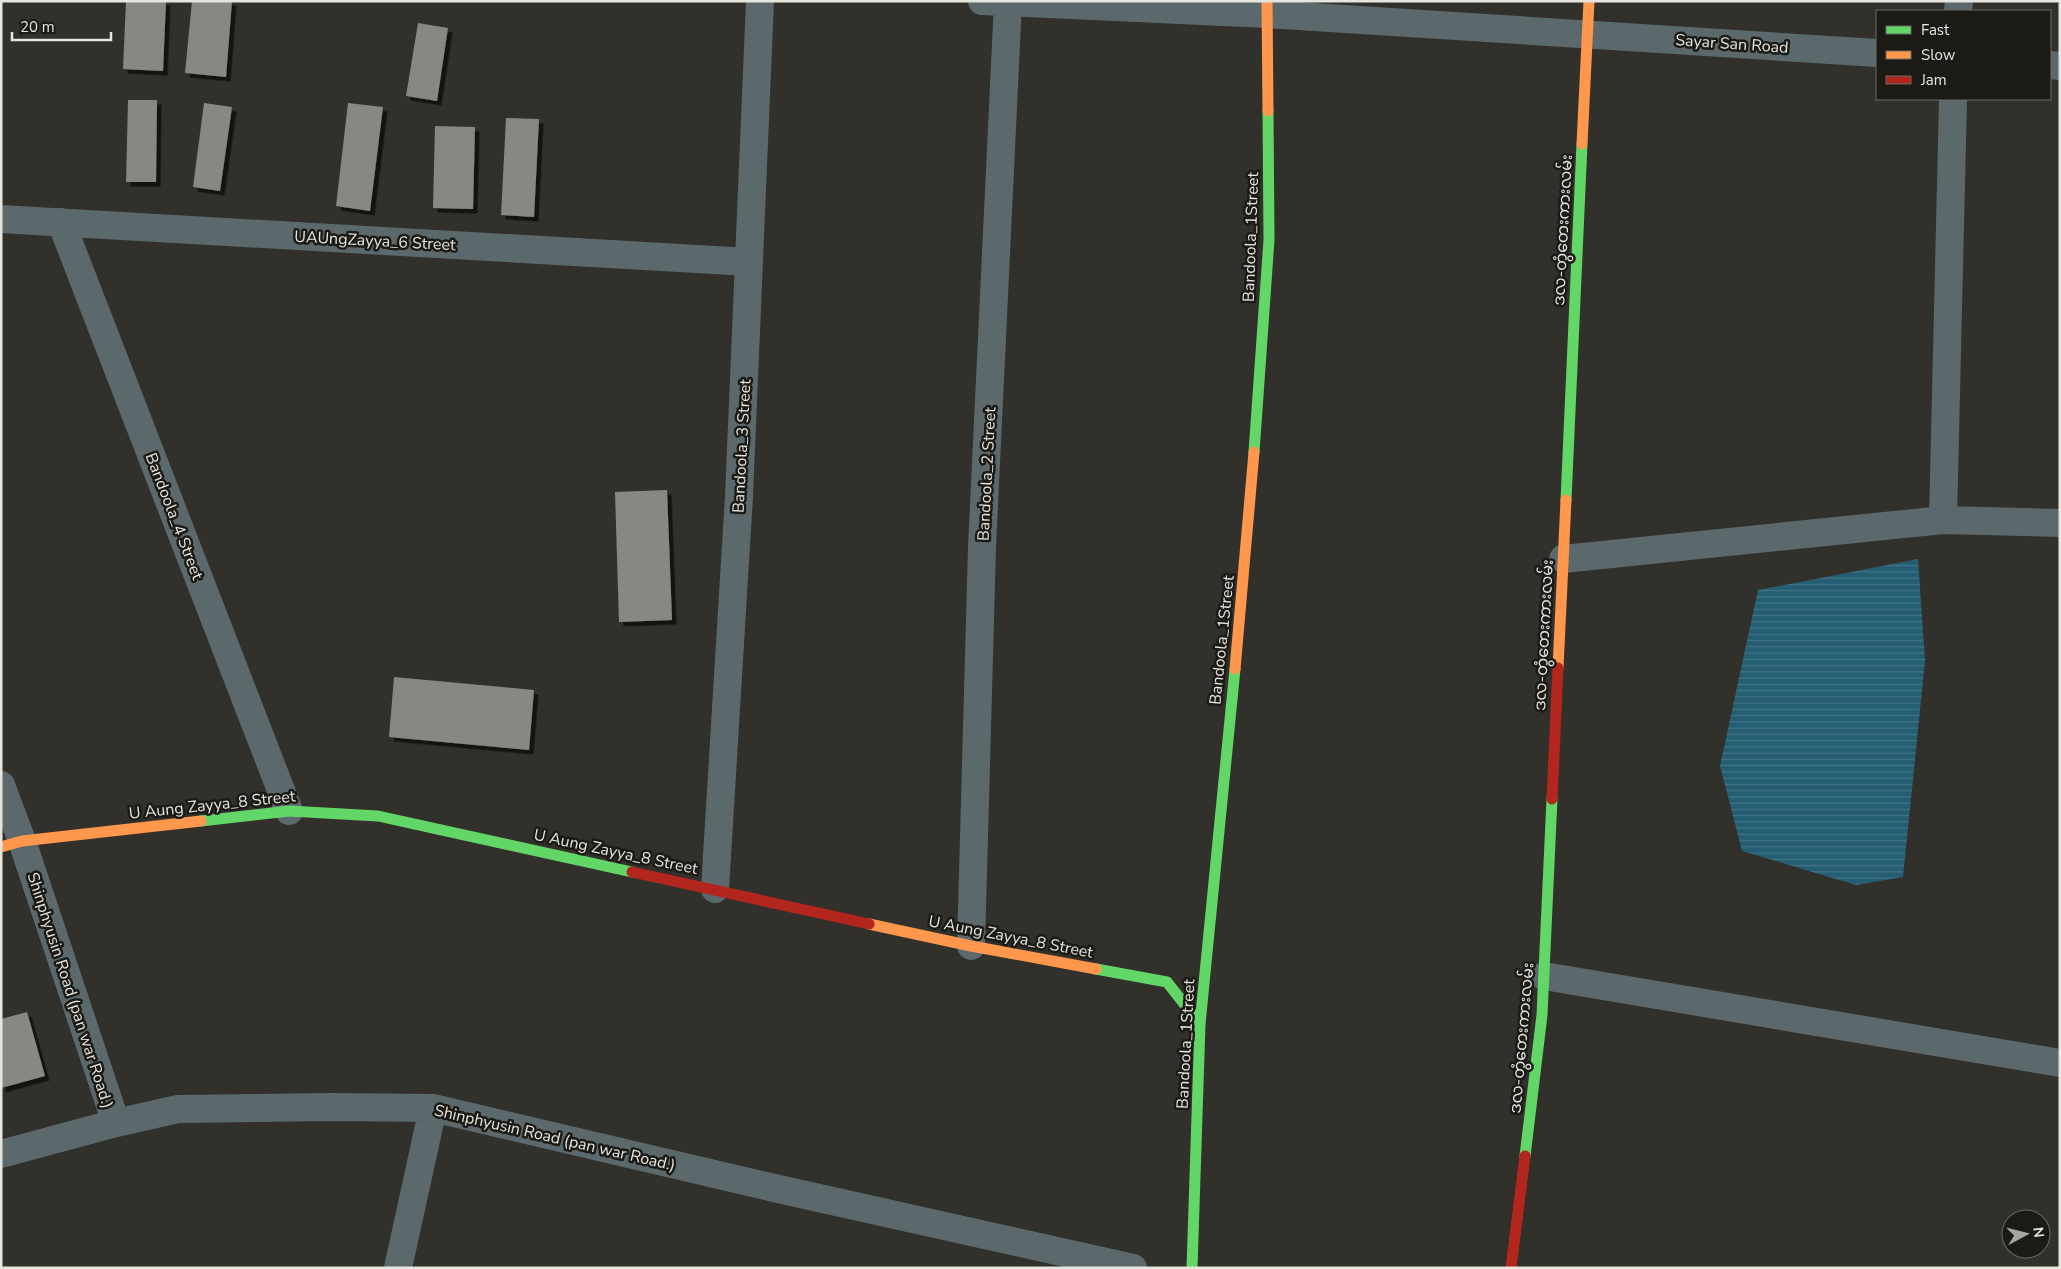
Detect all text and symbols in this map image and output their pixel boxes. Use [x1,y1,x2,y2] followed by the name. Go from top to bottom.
[12,10,111,42] scale bar
[1876,10,2051,100] legend
[20,17,55,37] text: 20 m
[1921,20,1950,40] text: Fast
[1675,29,1789,59] street label: Sayar San Road
[1921,45,1956,65] text: Slow
[1920,70,1947,90] text: Jam
[1547,154,1580,306] street label: ဒလ-တွံတေးကားလမ်း
[1238,171,1264,302] street label: Bandoola_1Street
[294,226,456,256] street label: UAUngZayya_6 Street
[728,378,757,514] street label: Bandoola_3 Street
[973,406,1002,542] street label: Bandoola_2 Street
[140,450,209,583] street label: Bandoola_4 Street
[1528,559,1561,711] street label: ဒလ-တွံတေးကားလမ်း
[1204,574,1240,706] street label: Bandoola_1Street
[128,785,297,825] street label: U Aung Zayya_8 Street
[532,824,700,880] street label: U Aung Zayya_8 Street
[21,870,119,1111] street label: Shinphyusin Road (pan war Road.)
[927,910,1095,964] street label: U Aung Zayya_8 Street
[1503,962,1542,1115] street label: ဒလ-တွံတေးကားလမ်း
[1172,978,1200,1110] street label: Bandoola_1Street
[432,1099,678,1176] street label: Shinphyusin Road (pan war Road.)
[2001,1209,2051,1259] north arrow
[2028,1226,2048,1239] text: N

